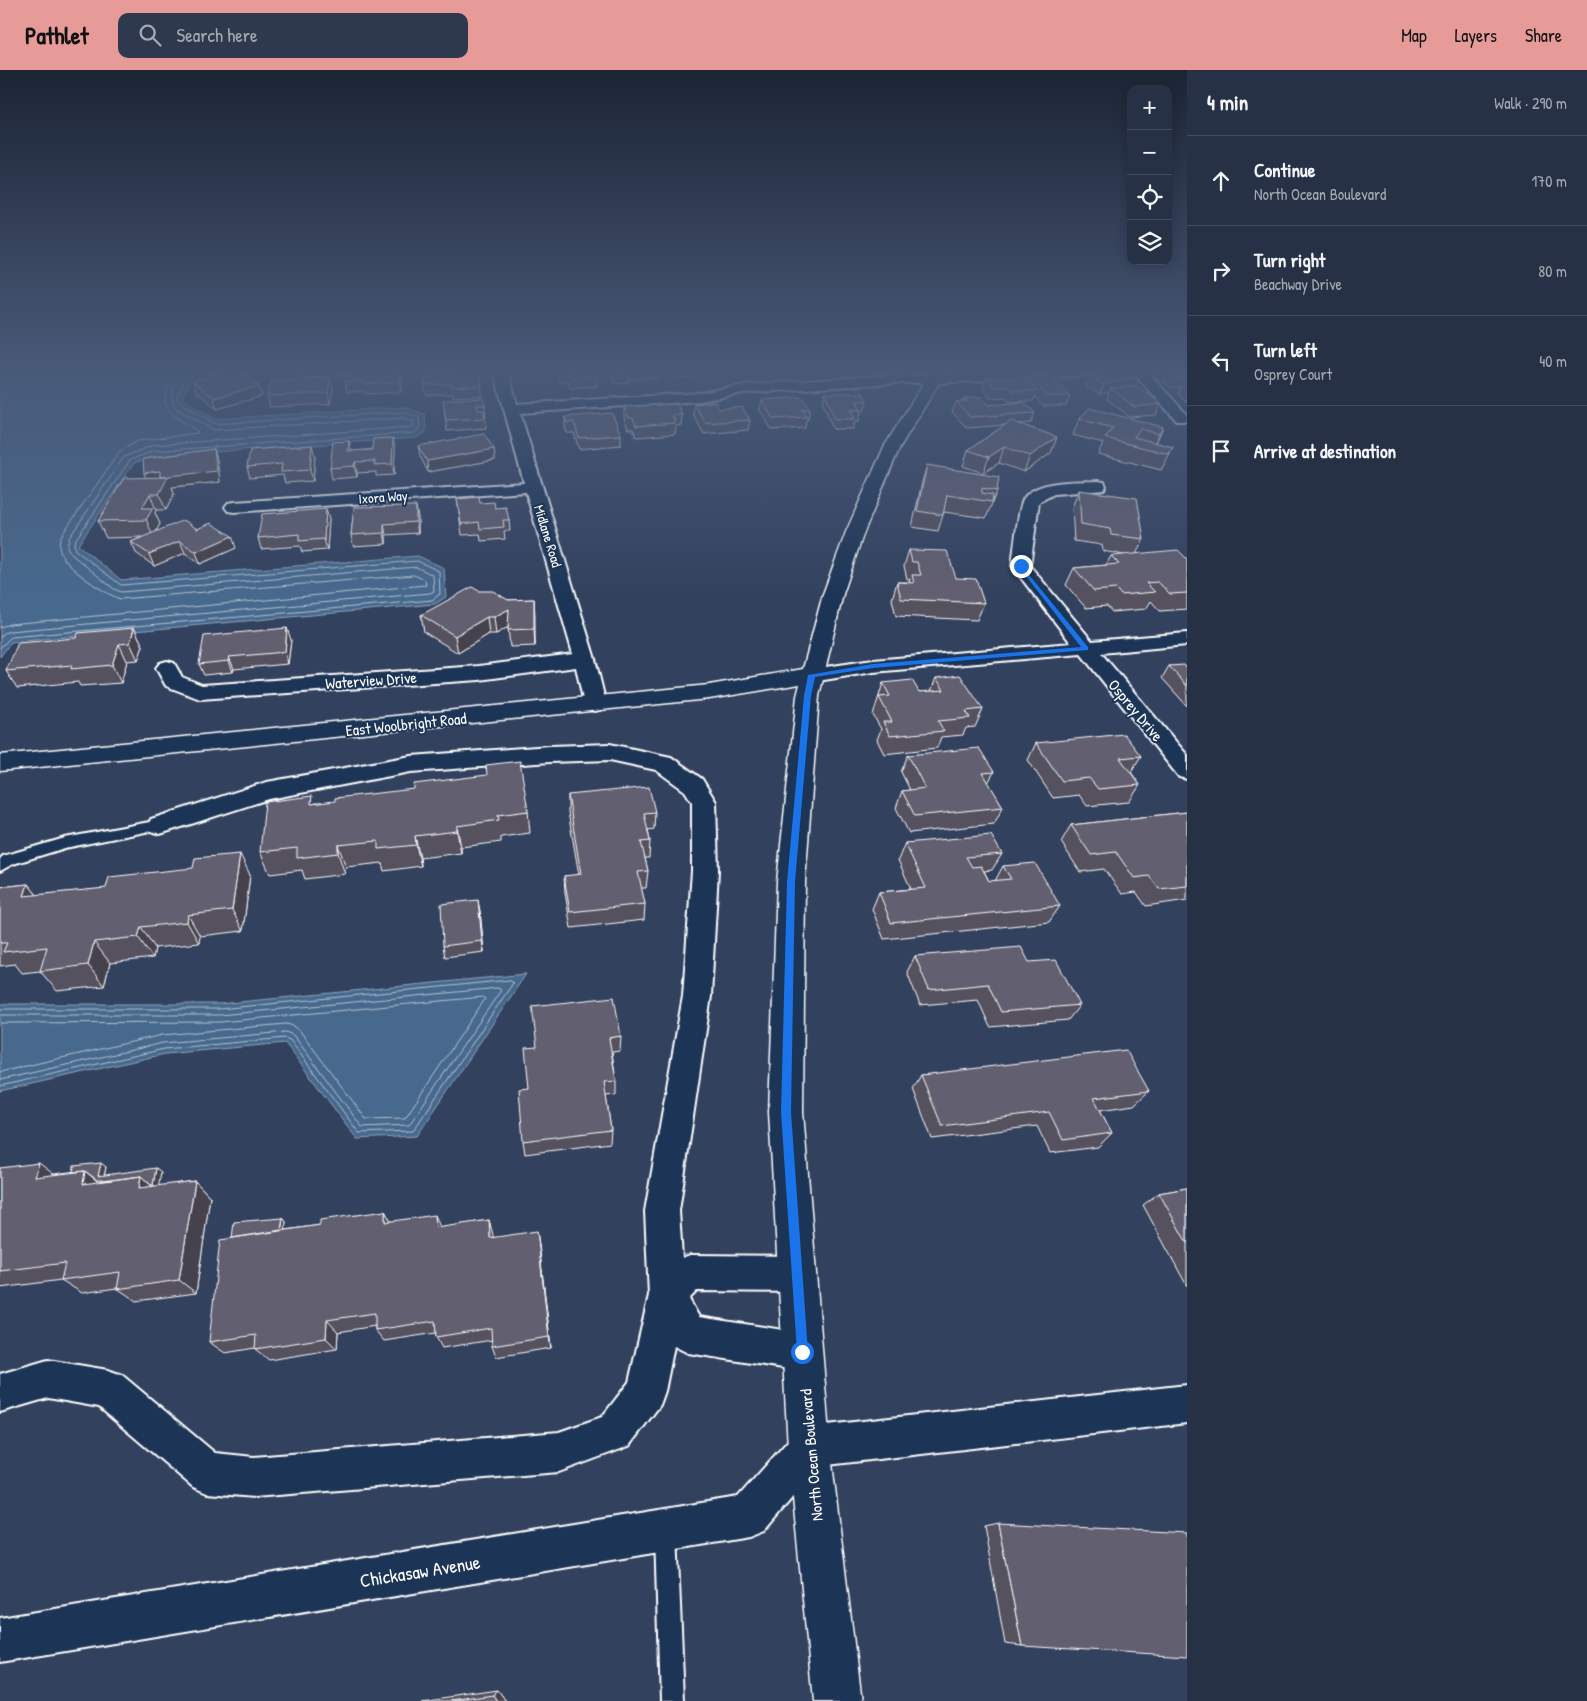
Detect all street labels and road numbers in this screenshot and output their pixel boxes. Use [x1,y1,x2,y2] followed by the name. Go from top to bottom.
[358,485,408,509] street label: Ixora Way
[530,502,567,570] street label: Midlane Road
[324,666,418,694] street label: Waterview Drive
[1103,674,1169,746] street label: Osprey Drive
[345,707,467,741] street label: East Woolbright Road
[794,1388,828,1522] street label: North Ocean Boulevard
[358,1549,482,1593] street label: Chickasaw Avenue

